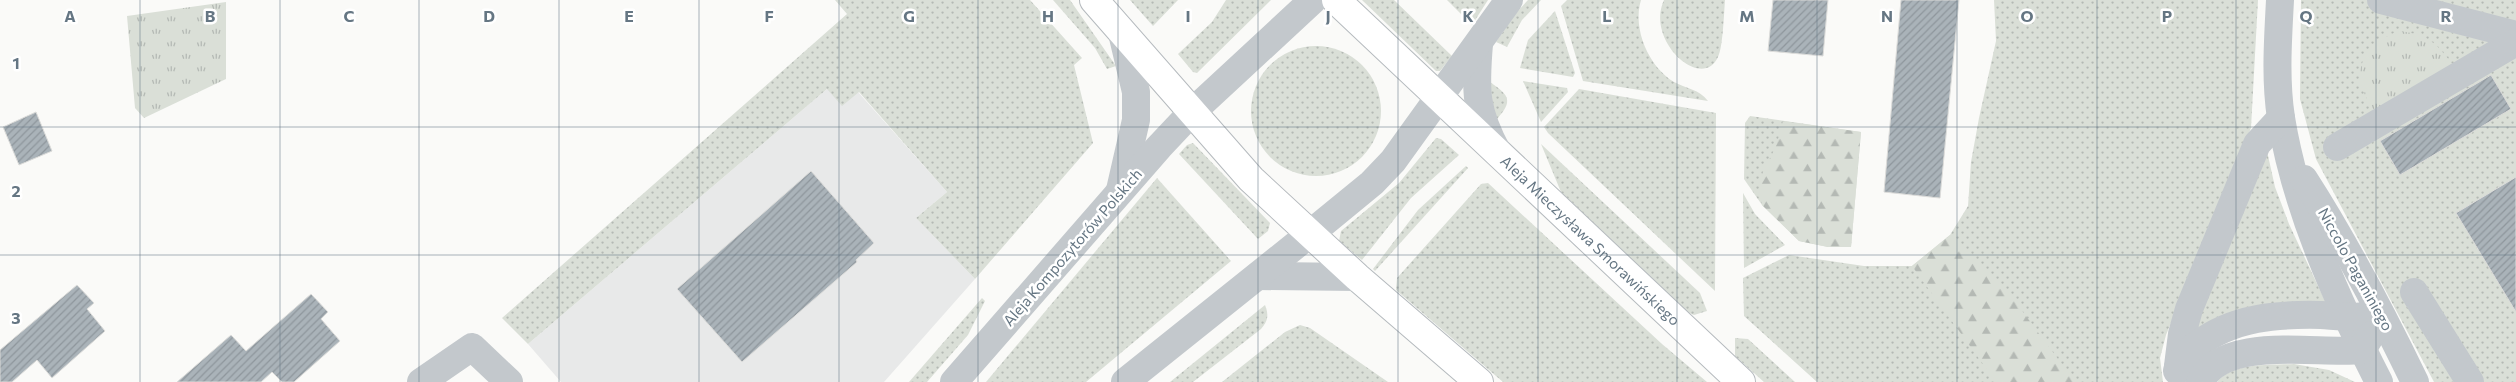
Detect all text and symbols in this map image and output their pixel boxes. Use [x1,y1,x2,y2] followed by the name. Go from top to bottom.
[64,6,76,25] text: A
[205,6,216,25] text: B
[344,6,355,25] text: C
[483,6,495,25] text: D
[624,6,634,25] text: E
[764,6,774,25] text: F
[903,6,915,25] text: G
[1042,6,1054,25] text: H
[1185,6,1191,25] text: I
[1325,6,1331,25] text: J
[1462,6,1474,25] text: K
[1602,6,1612,25] text: L
[1739,6,1755,25] text: M
[1881,6,1893,25] text: N
[2020,6,2034,25] text: O
[2162,6,2172,25] text: P
[2299,6,2313,25] text: Q
[2440,6,2452,25] text: R
[12,53,20,72] text: 1
[1497,151,1684,329] street label: Aleja Mieczysława Smorawińskiego
[999,165,1145,329] street label: Aleja Kompozytorów Polskich
[11,181,21,200] text: 2
[2315,205,2397,334] street label: Niccolo Paganiniego
[11,308,21,327] text: 3

